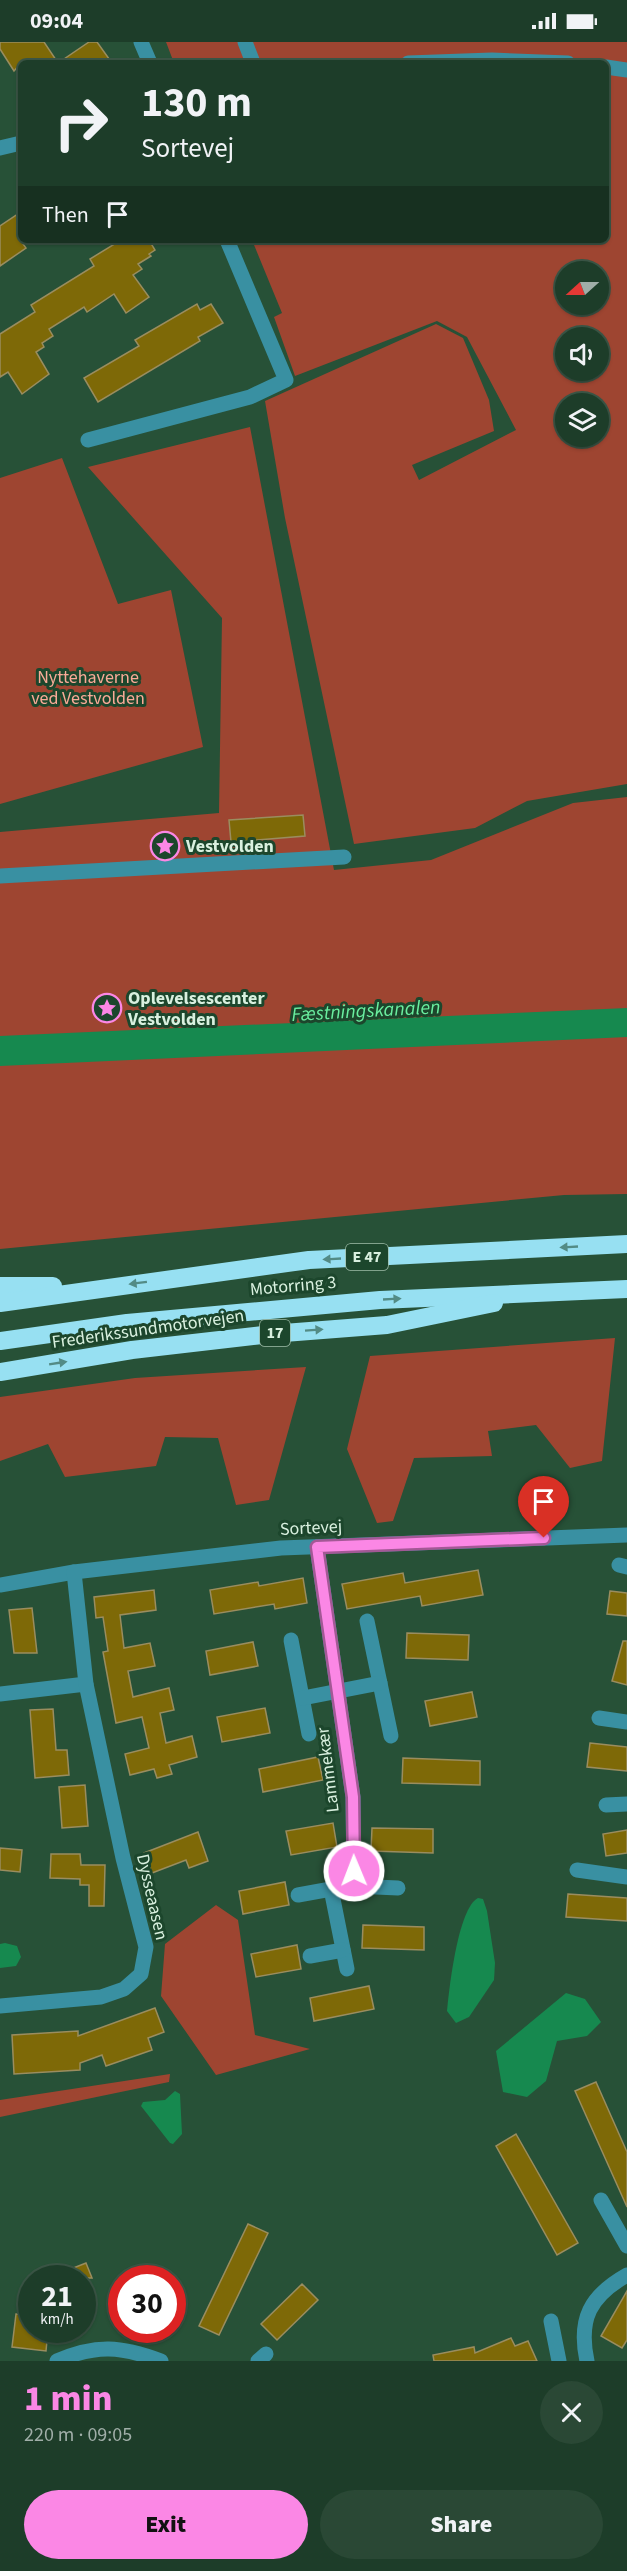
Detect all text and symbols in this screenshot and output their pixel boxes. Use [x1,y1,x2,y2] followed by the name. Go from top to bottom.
[30,5,83,37] text: 09:04
[141,73,252,133] text: 130 m
[42,84,120,162] icon: right
[141,129,234,168] text: Sortevej
[101,198,134,231] icon: arrive
[42,199,89,231] text: Then
[555,261,609,315] north arrow
[555,261,609,447] map controls
[555,327,609,381] button: sound
[555,393,609,447] button: layers
[31,665,145,711] park label: Nyttehaverne ved Vestvolden
[149,830,181,862] place icon: Vestvolden
[185,834,274,859] place label: Vestvolden
[127,986,265,1032] place label: Oplevelsescenter Vestvolden
[91,992,123,1024] place icon: Oplevelsescenter Vestvolden
[291,993,441,1029] water label: Fæstningskanalen
[559,1242,578,1252] one-way arrow
[346,1244,388,1270] road number: E 47
[322,1255,341,1264] one-way arrow
[249,1270,337,1302] street label: Motorring 3
[129,1278,148,1287] one-way arrow
[383,1295,402,1304] one-way arrow
[50,1303,246,1355] street label: Frederikssundmotorvejen
[260,1320,290,1346] road number: 17
[304,1326,323,1335] one-way arrow
[48,1358,67,1367] one-way arrow
[518,1476,569,1538] pin
[527,1485,560,1518] icon: arrive
[279,1514,343,1542] street label: Sortevej
[310,1725,346,1814] street label: Lammekær
[322,1839,386,1903] position arrow
[130,1851,174,1943] street label: Dysseaasen
[108,2265,186,2343] speed limit sign: 30
[41,2275,73,2318] text: 21
[40,2309,74,2330] text: km/h
[24,2373,112,2424] text: 1 min
[540,2381,603,2444] button: close
[24,2421,132,2449] text: 220 m · 09:05
[24,2490,308,2559] button: Exit
[320,2490,603,2559] button: Share

